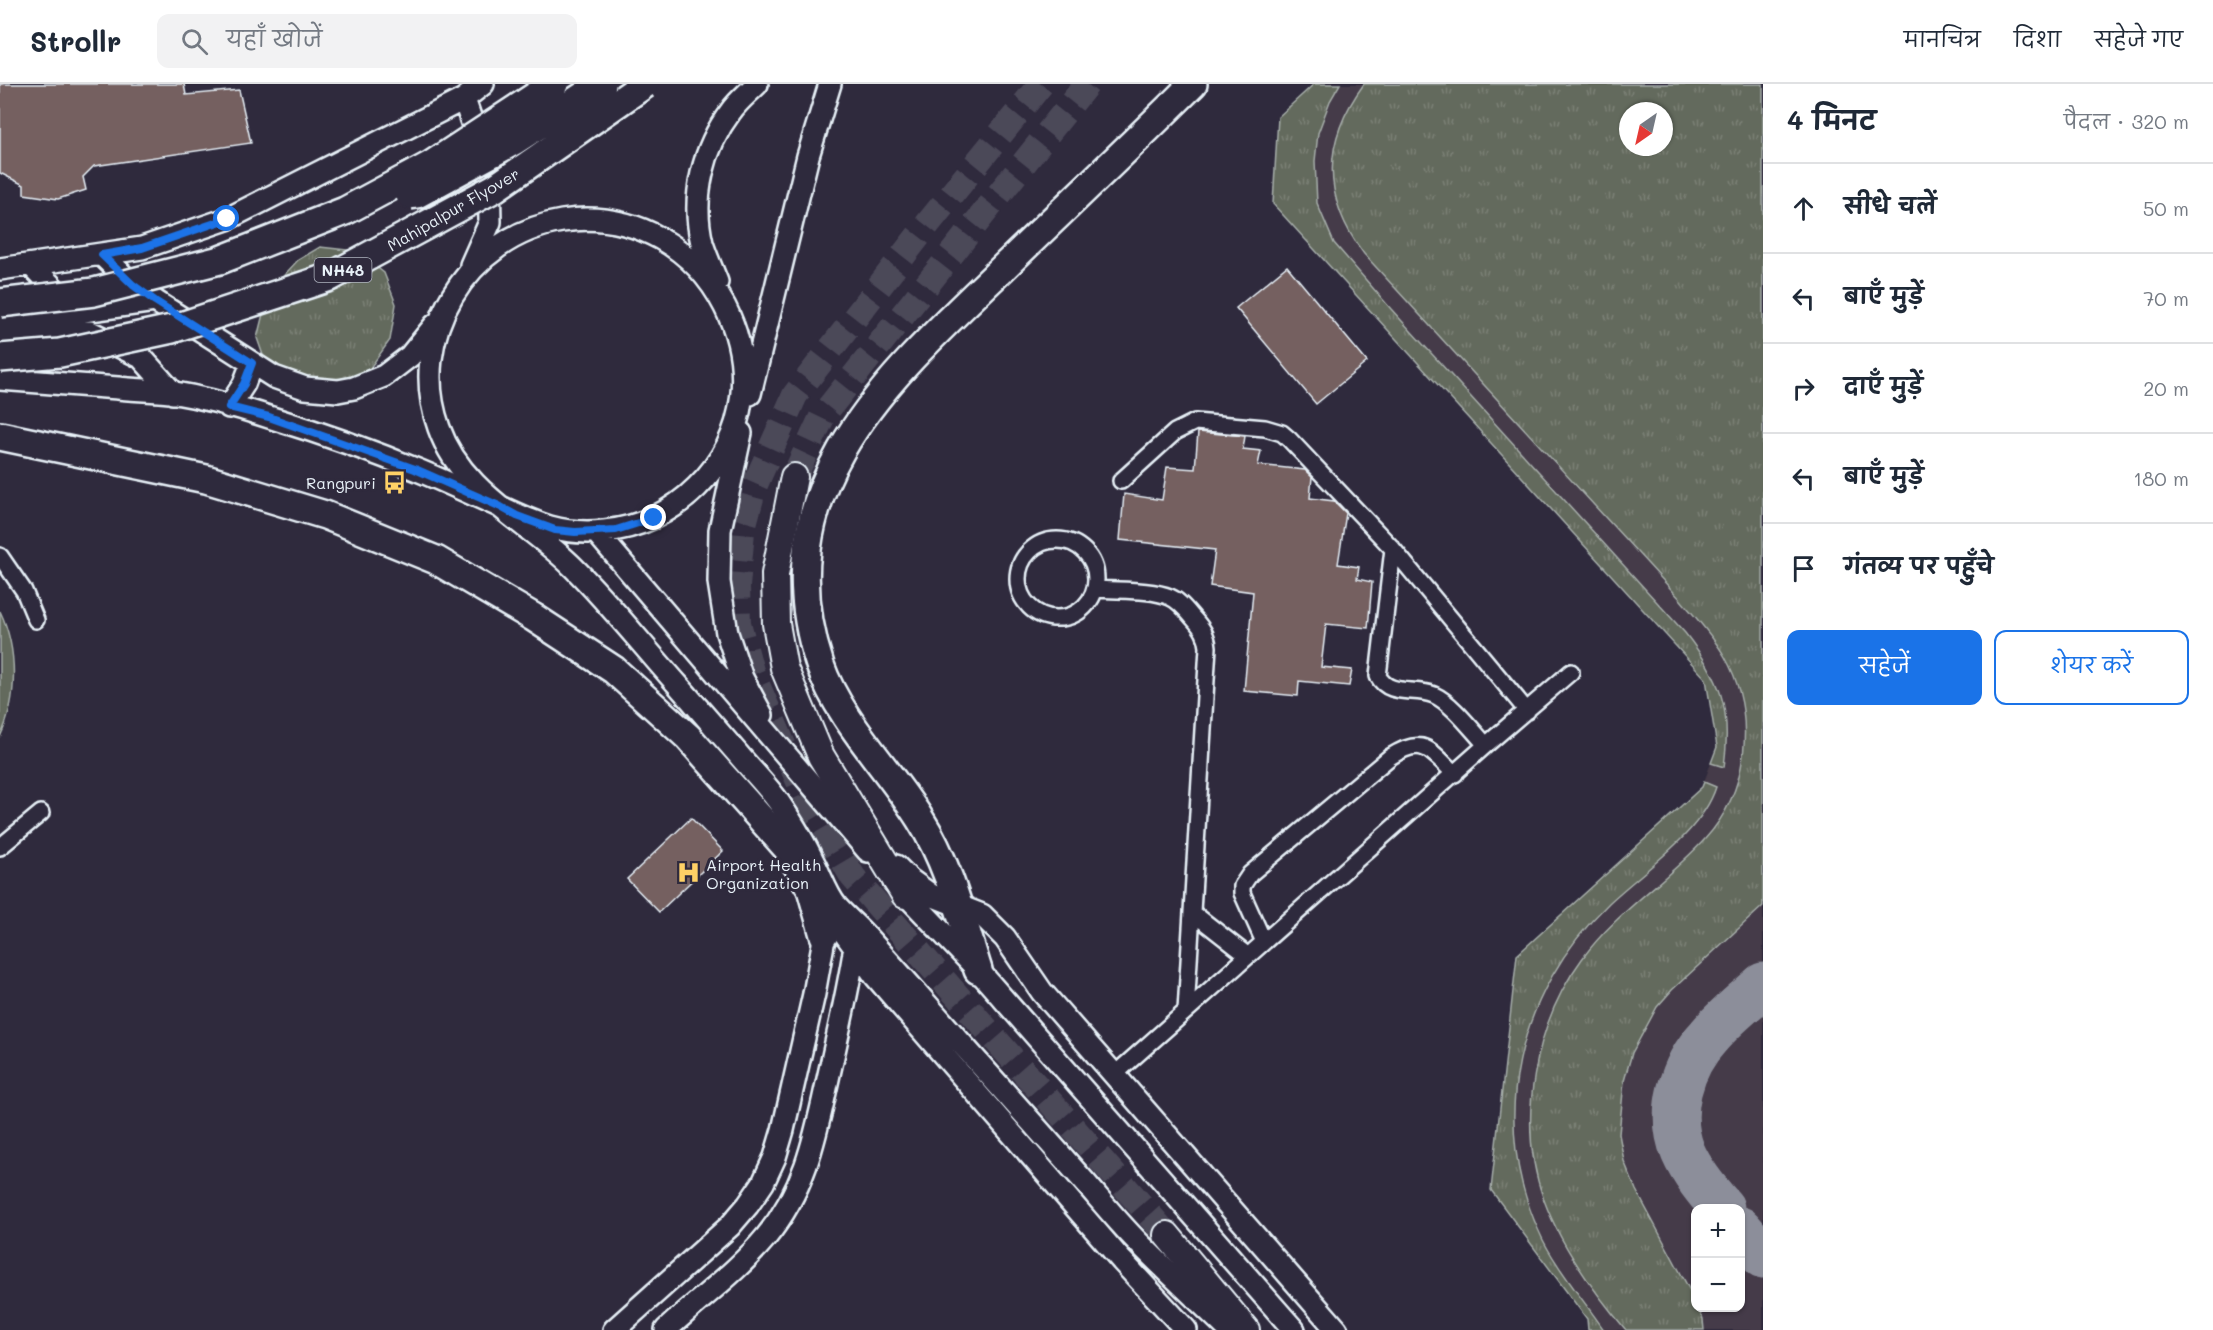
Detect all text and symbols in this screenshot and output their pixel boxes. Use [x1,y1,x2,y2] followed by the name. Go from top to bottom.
[157,14,577,68] search box
[30,23,121,59] text: Strollr
[226,24,322,53] text: यहाँ खोजें
[178,25,211,58] icon: search
[1904,25,1981,52] text: मानचित्र
[2014,25,2061,52] text: दिशा
[2094,25,2183,52] text: सहेजे गए
[1619,102,1673,156] north arrow
[1787,103,1876,137] text: 4 मिनट
[2064,108,2189,134] text: पैदल · 320 m
[383,163,523,255] street label: Mahipalpur Flyover
[1844,191,1936,220] text: सीधे चलें
[1787,192,1820,225] icon: ahead
[2143,195,2189,221] text: 50 m
[213,205,239,231] route start
[314,258,372,282] road number: NH48
[1844,281,1924,310] text: बाएँ मुड़ें
[1787,282,1820,315] icon: left
[2143,285,2189,311] text: 70 m
[1844,371,1923,400] text: दाएँ मुड़ें
[1787,372,1820,405] icon: right
[2143,375,2189,401] text: 20 m
[1844,461,1924,490] text: बाएँ मुड़ें
[1787,462,1820,495] icon: left
[2133,465,2189,491] text: 180 m
[381,469,407,495] bus stop icon: Rangpuri
[306,472,376,493] place label: Rangpuri
[640,504,666,530] route end
[1844,551,1994,580] text: गंतव्य पर पहुँचे
[1787,552,1820,585] icon: arrive
[1787,630,1982,705] button: सहेजें
[1994,630,2189,705] button: शेयर करें
[706,854,821,893] place label: Airport Health Organization
[675,860,701,886] hospital icon: Airport Health Organization
[1691,1204,1745,1312] map controls
[1691,1204,1745,1258] button: +
[1691,1258,1745,1312] button: −

